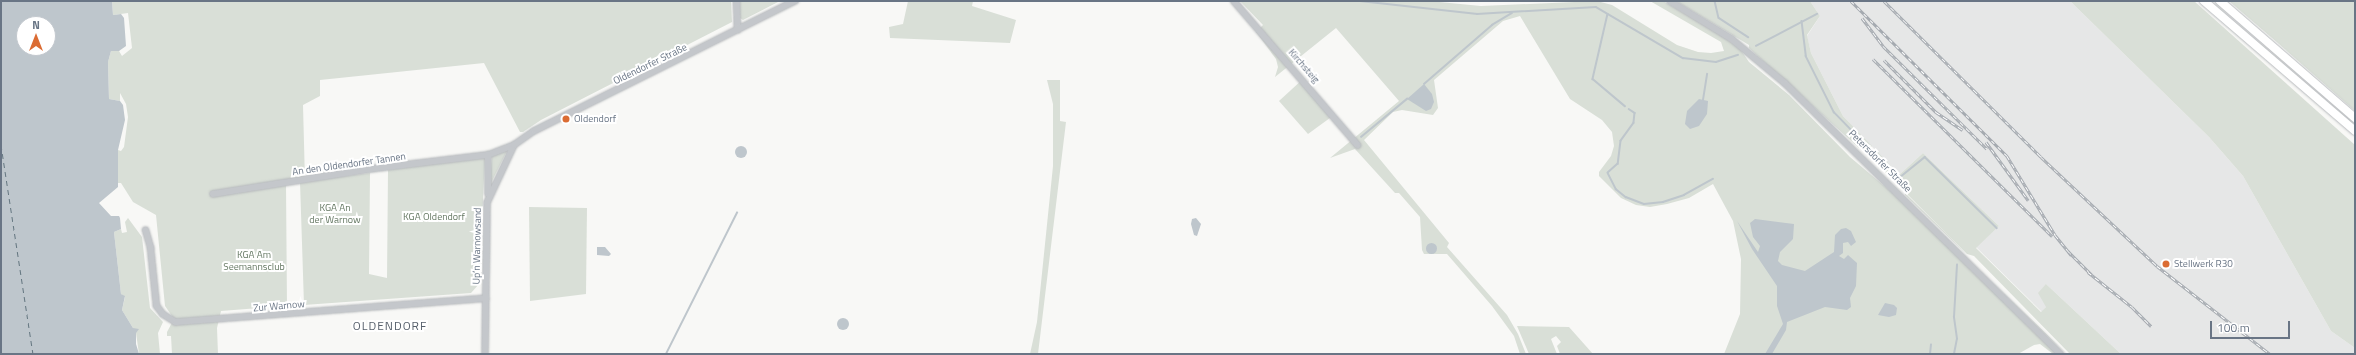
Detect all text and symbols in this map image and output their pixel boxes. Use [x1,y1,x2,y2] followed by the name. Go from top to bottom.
[16,16,56,56] north arrow
[32,17,40,33] text: N
[611,41,689,87] street label: Oldendorfer Straße
[1286,46,1322,86] street label: Kirchsteig
[574,113,616,125] place label: Oldendorf
[561,114,571,124] marker: Oldendorf
[1846,127,1914,195] street label: Petersdorfer Straße
[291,150,407,178] street label: An den Oldendorfer Tannen
[309,201,361,224] park label: KGA An der Warnow
[470,207,484,285] street label: Up’n Warnowsand
[403,211,465,223] park label: KGA Oldendorf
[223,248,285,272] park label: KGA Am Seemannsclub
[2174,258,2233,270] place label: Stellwerk R30
[2161,259,2171,269] marker: Stellwerk R30
[253,298,305,314] street label: Zur Warnow
[2212,313,2292,339] scale bar
[2217,318,2250,337] text: 100 m
[353,319,427,333] district label: OLDENDORF

